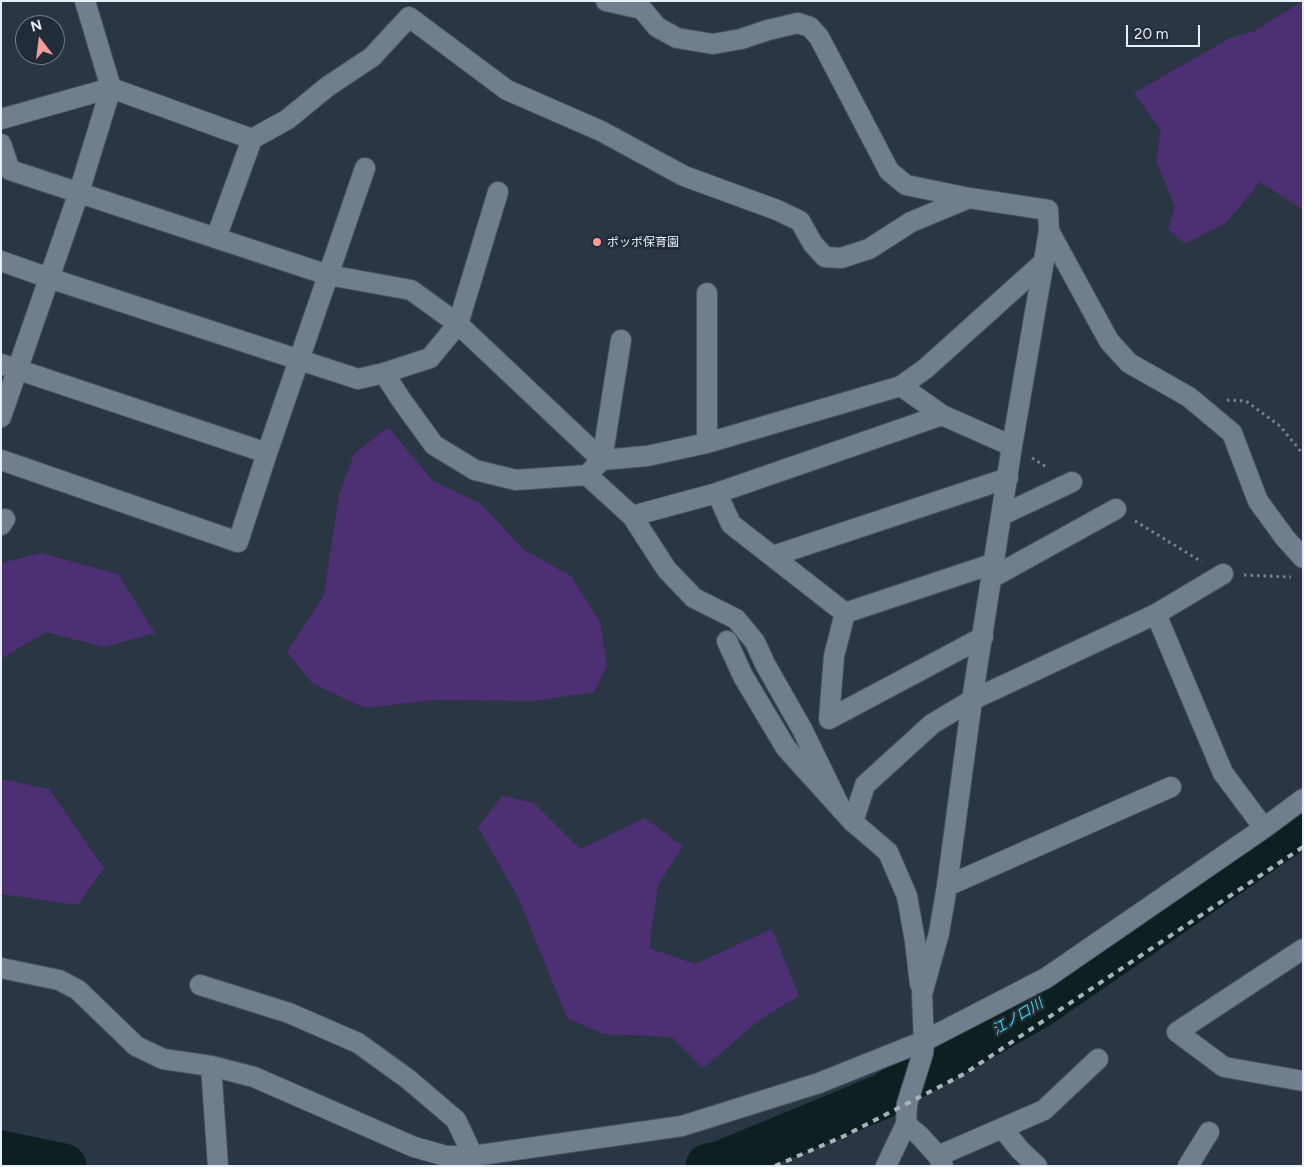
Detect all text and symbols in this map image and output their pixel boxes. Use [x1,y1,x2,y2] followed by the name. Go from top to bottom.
[15,15,65,65] north arrow
[1129,15,1203,47] scale bar
[29,16,44,36] text: N
[1134,25,1168,43] text: 20 m
[607,235,679,249] place label: ポッポ保育園
[591,236,603,248] marker: ポッポ保育園
[990,995,1046,1039] water label: 江ノ口川

